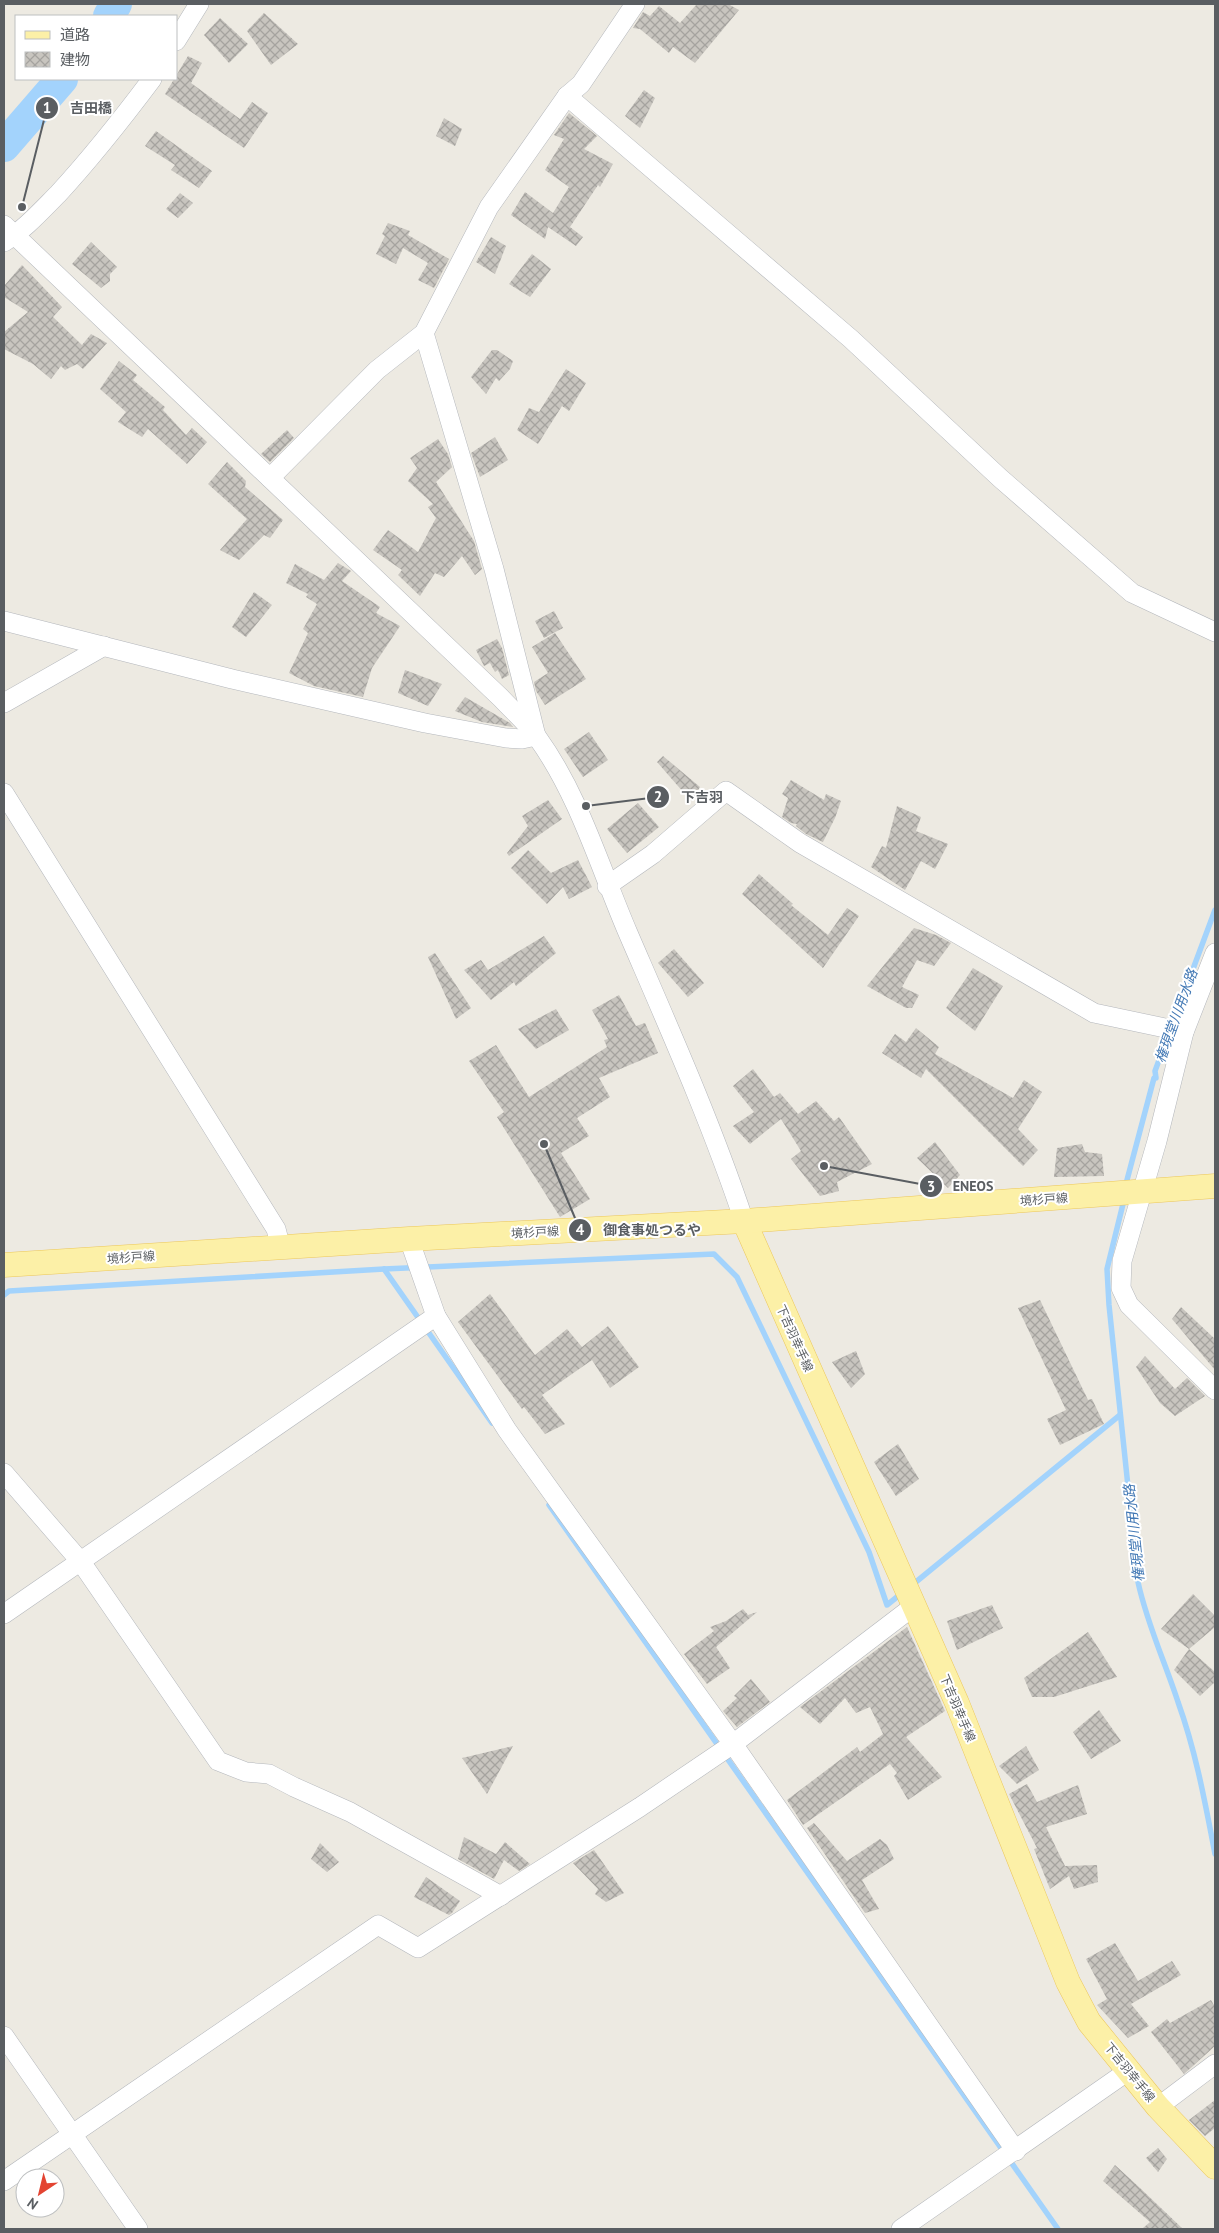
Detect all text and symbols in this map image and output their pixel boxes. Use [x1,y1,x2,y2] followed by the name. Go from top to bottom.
[15,15,178,80] legend
[60,25,90,44] text: 道路
[60,50,90,69] text: 建物
[35,94,122,123] callout: 吉田橋
[43,98,51,117] text: 1
[70,99,112,117] text: 吉田橋
[646,782,733,811] callout: 下吉羽
[654,787,662,806] text: 2
[681,788,723,806] text: 下吉羽
[1151,966,1202,1065] water label: 権現堂川用水路
[918,1172,1004,1201] callout: ENEOS
[927,1177,935,1196] text: 3
[953,1177,993,1195] text: ENEOS
[1020,1190,1068,1208] street label: 境杉戸線
[568,1215,711,1244] callout: 御食事処つるや
[576,1220,585,1239] text: 4
[603,1221,701,1239] text: 御食事処つるや
[511,1223,559,1241] street label: 境杉戸線
[107,1248,155,1266] street label: 境杉戸線
[774,1302,816,1374] street label: 下吉羽幸手線
[1120,1482,1148,1583] water label: 権現堂川用水路
[937,1672,979,1744] street label: 下吉羽幸手線
[1102,2039,1158,2105] street label: 下吉羽幸手線
[15,2168,65,2218] north arrow
[24,2194,41,2214] text: N

